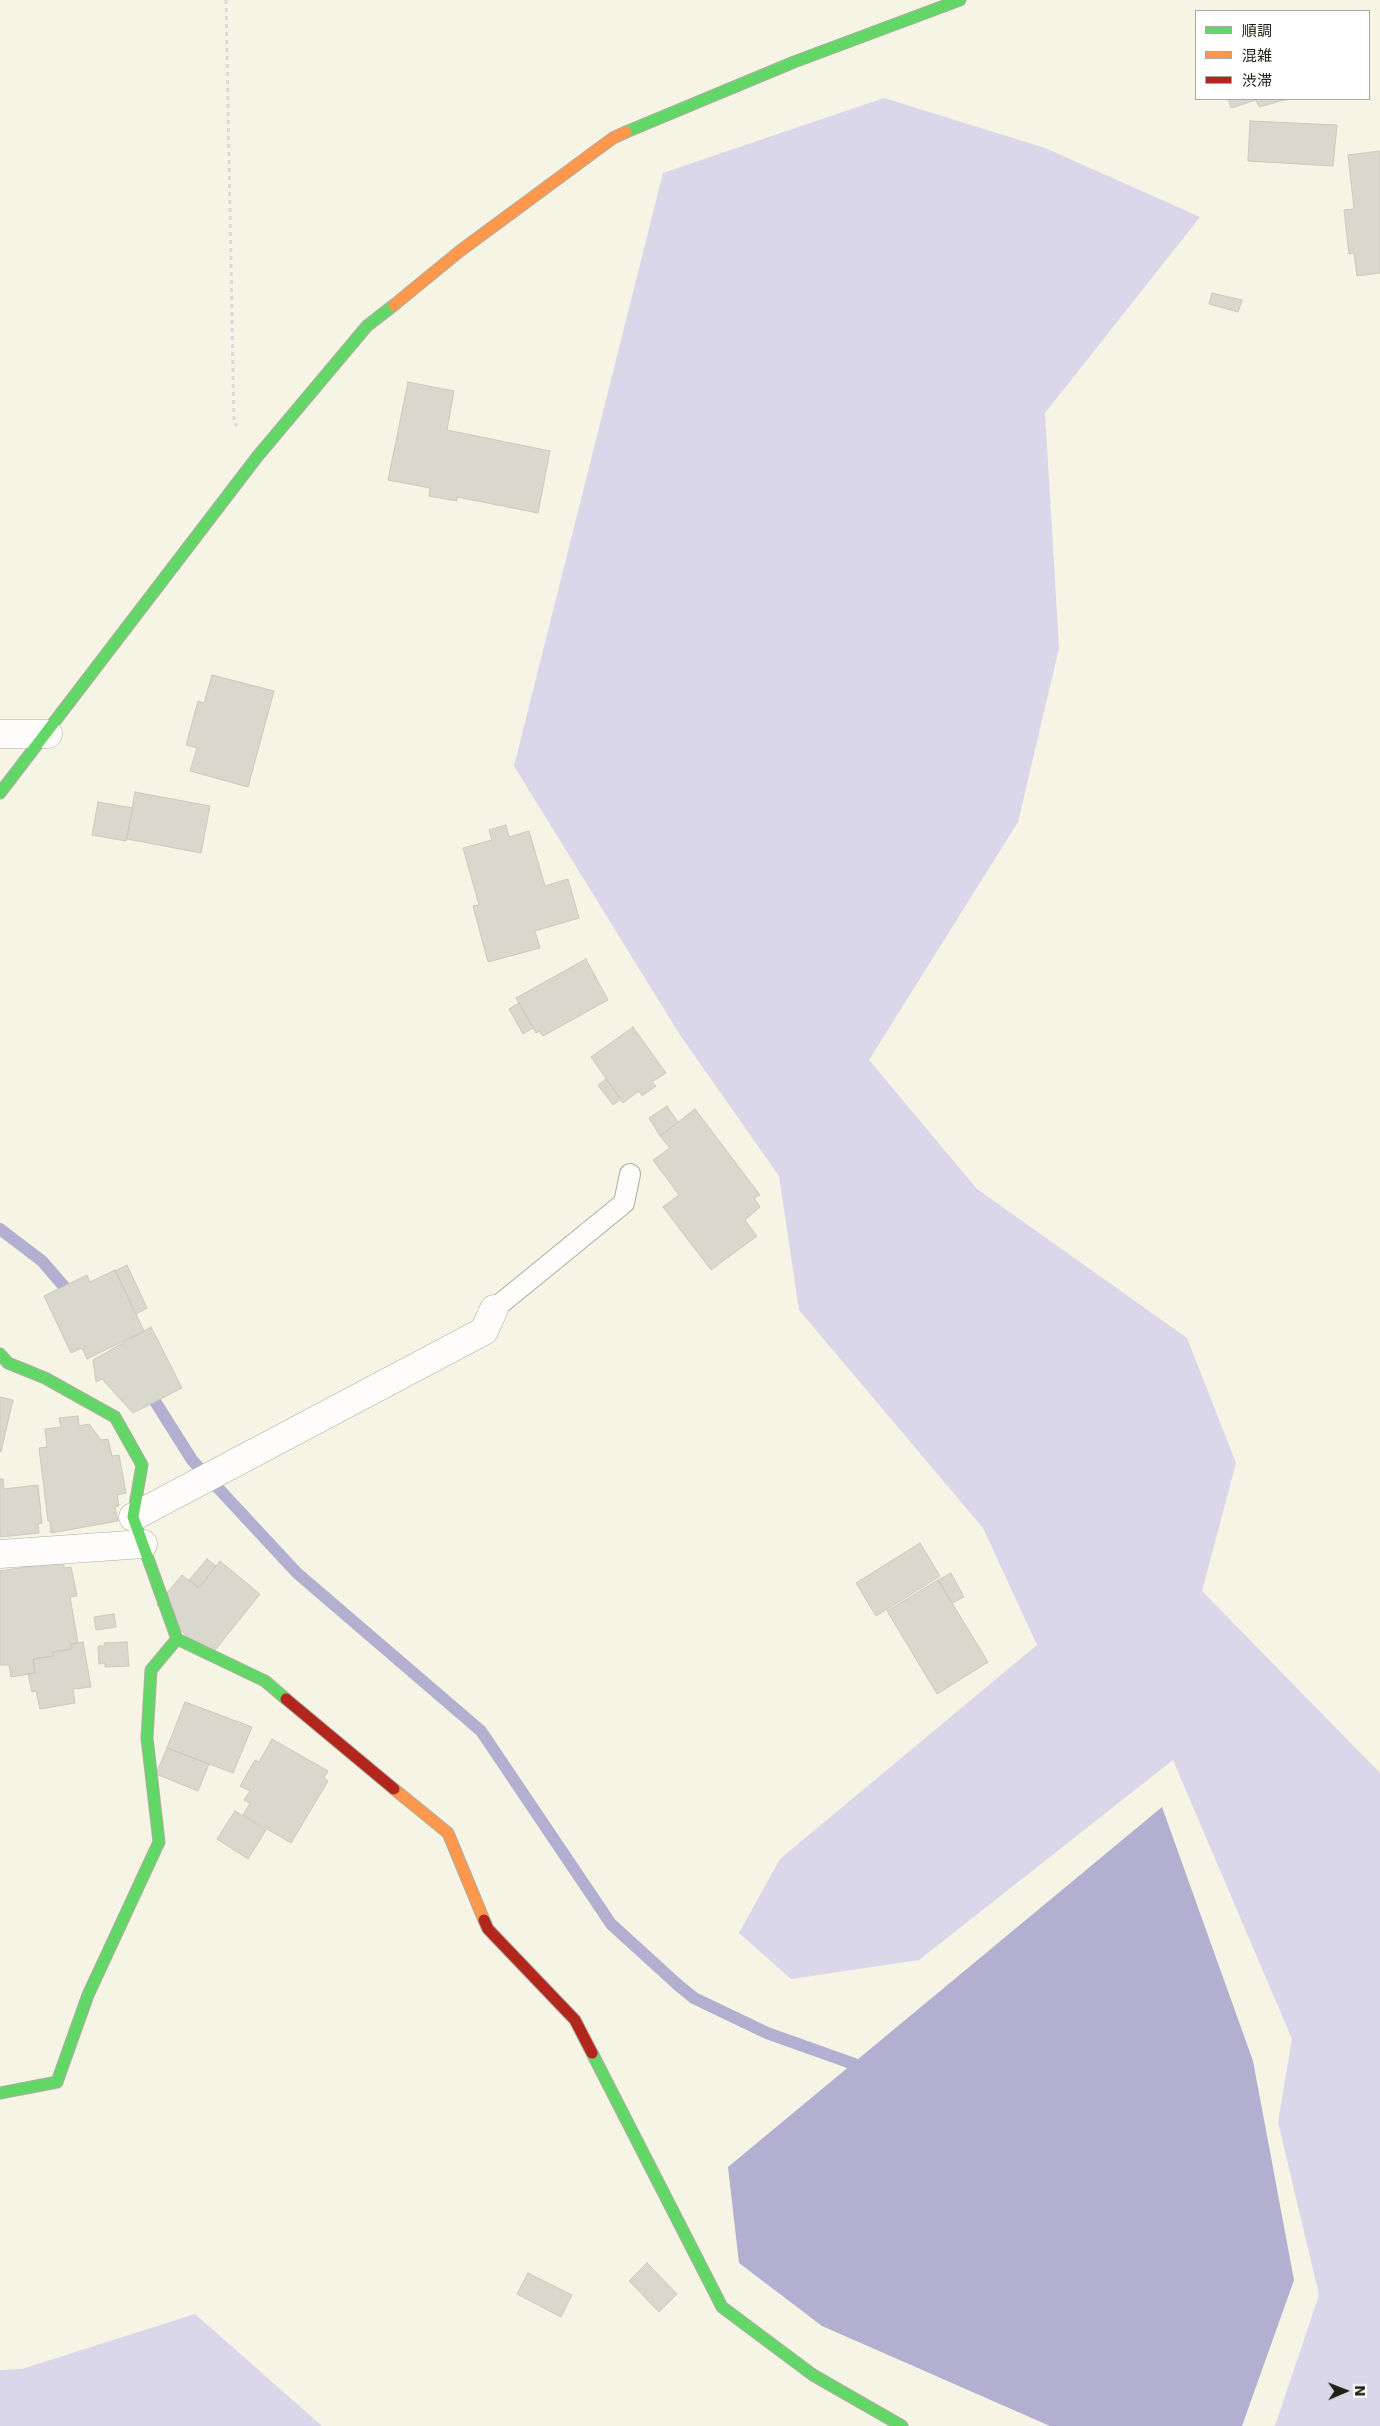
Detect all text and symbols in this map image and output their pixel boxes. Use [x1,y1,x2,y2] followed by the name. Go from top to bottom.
[1195,10,1370,100] legend
[1242,22,1272,40] text: 順調
[1242,47,1272,65] text: 混雑
[1242,72,1272,90] text: 渋滞
[1320,2366,1370,2416] north arrow
[1352,2385,1368,2397] text: N

